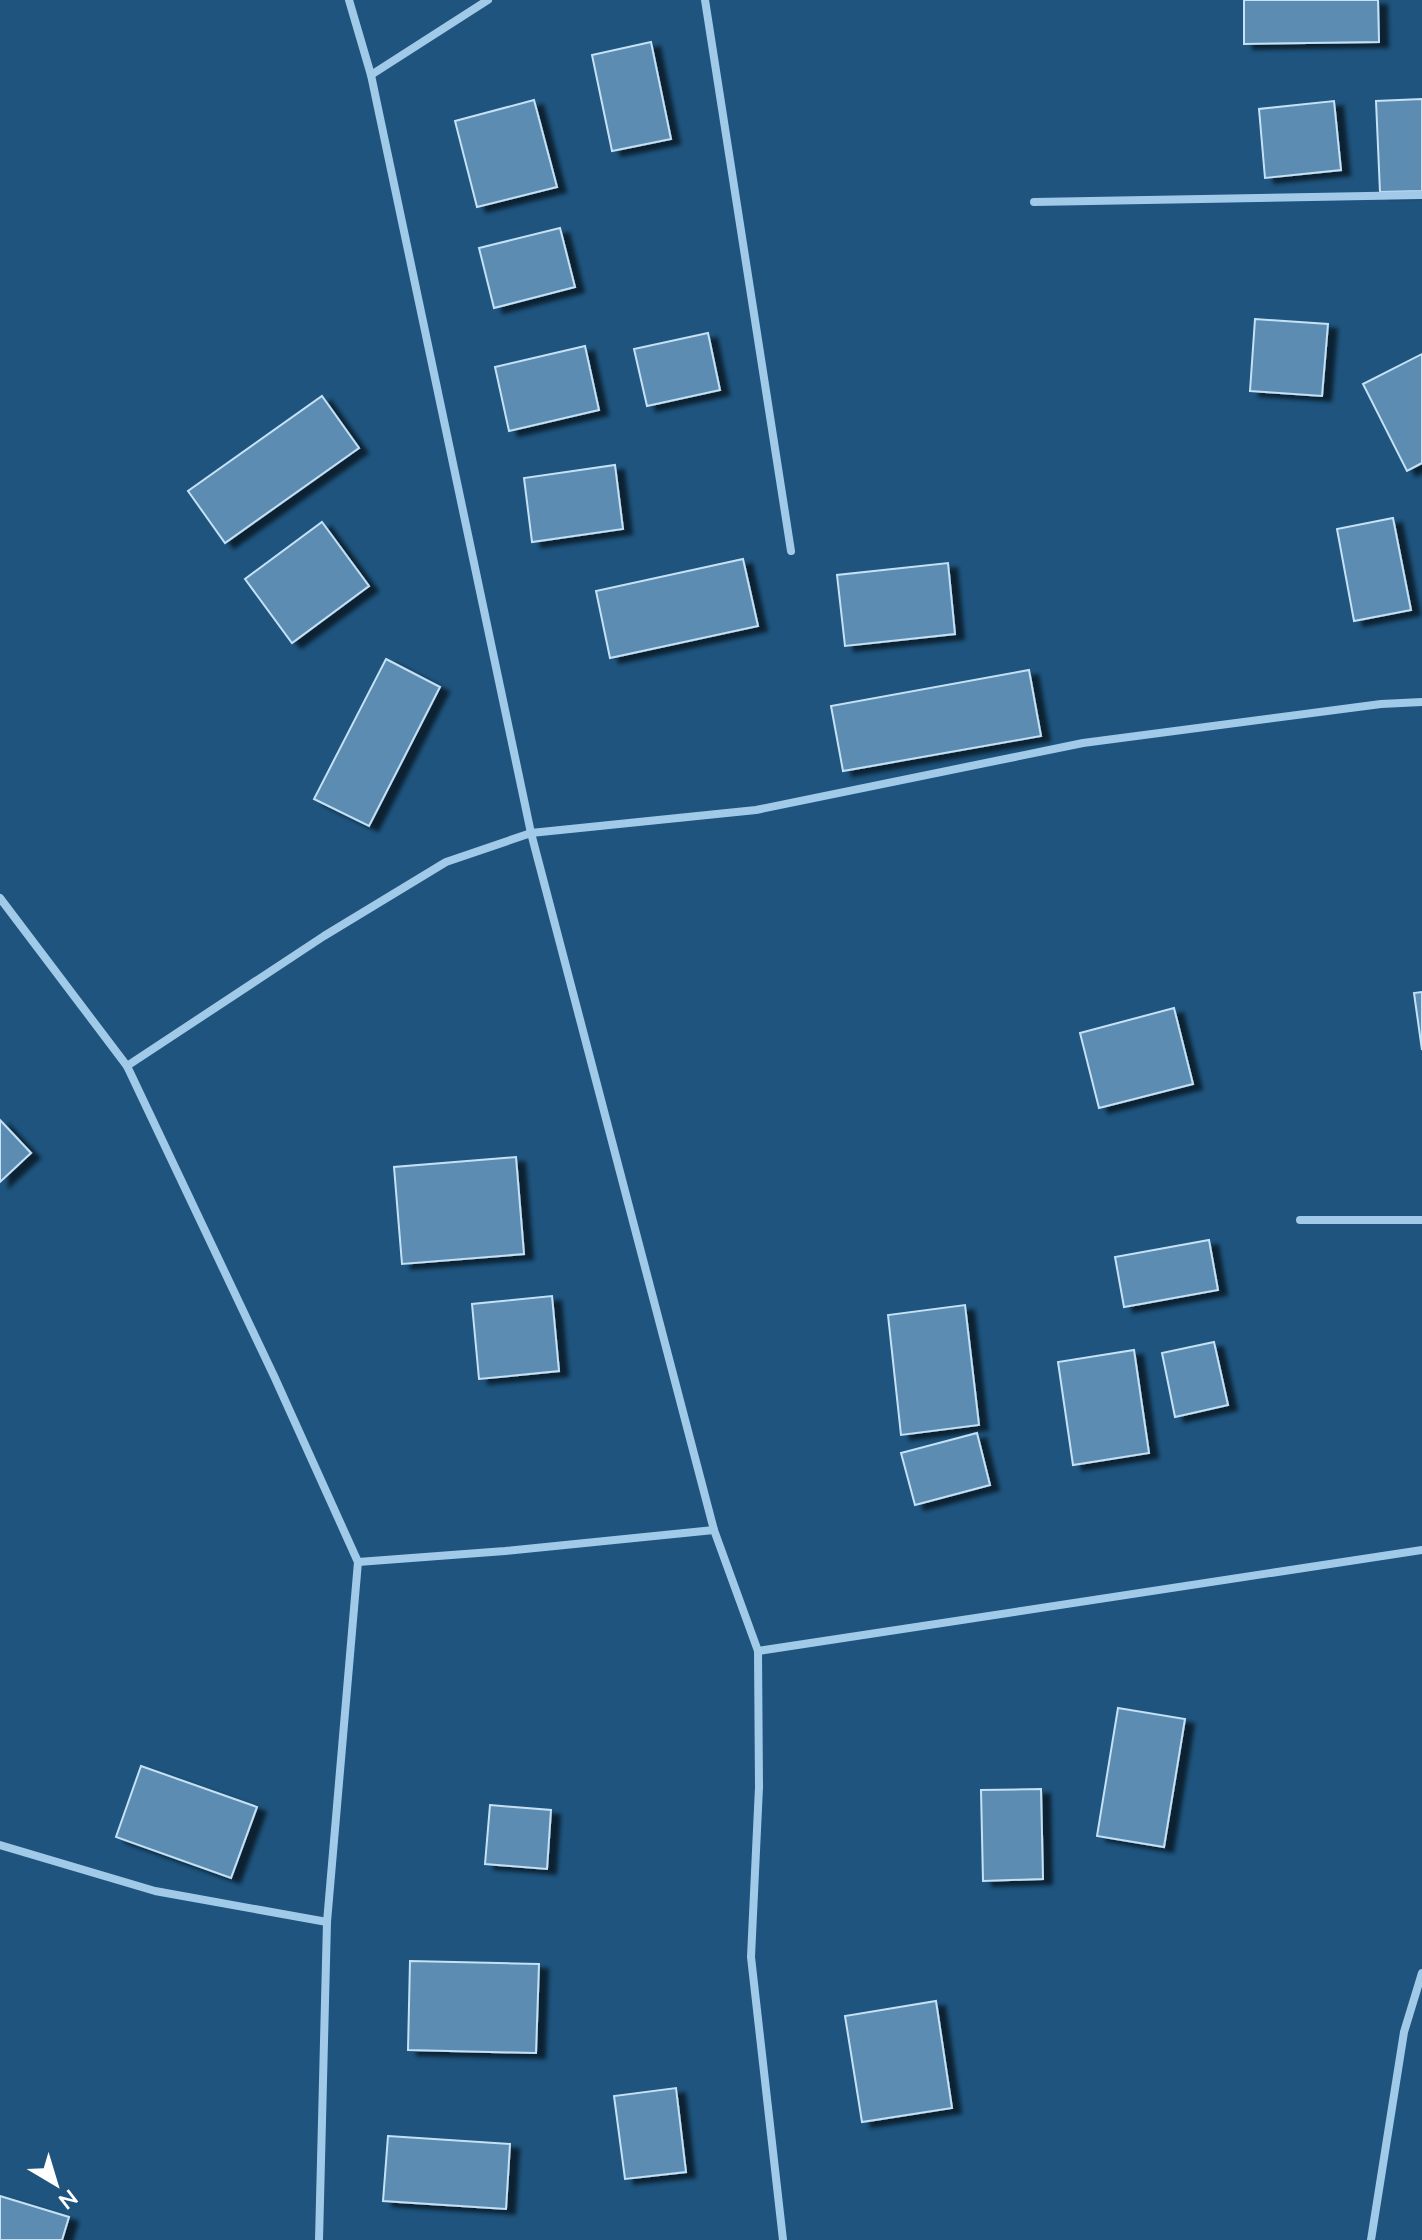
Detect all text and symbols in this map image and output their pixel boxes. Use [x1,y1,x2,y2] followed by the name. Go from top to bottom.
[16,2144,96,2224] north arrow
[53,2184,83,2216] text: N

